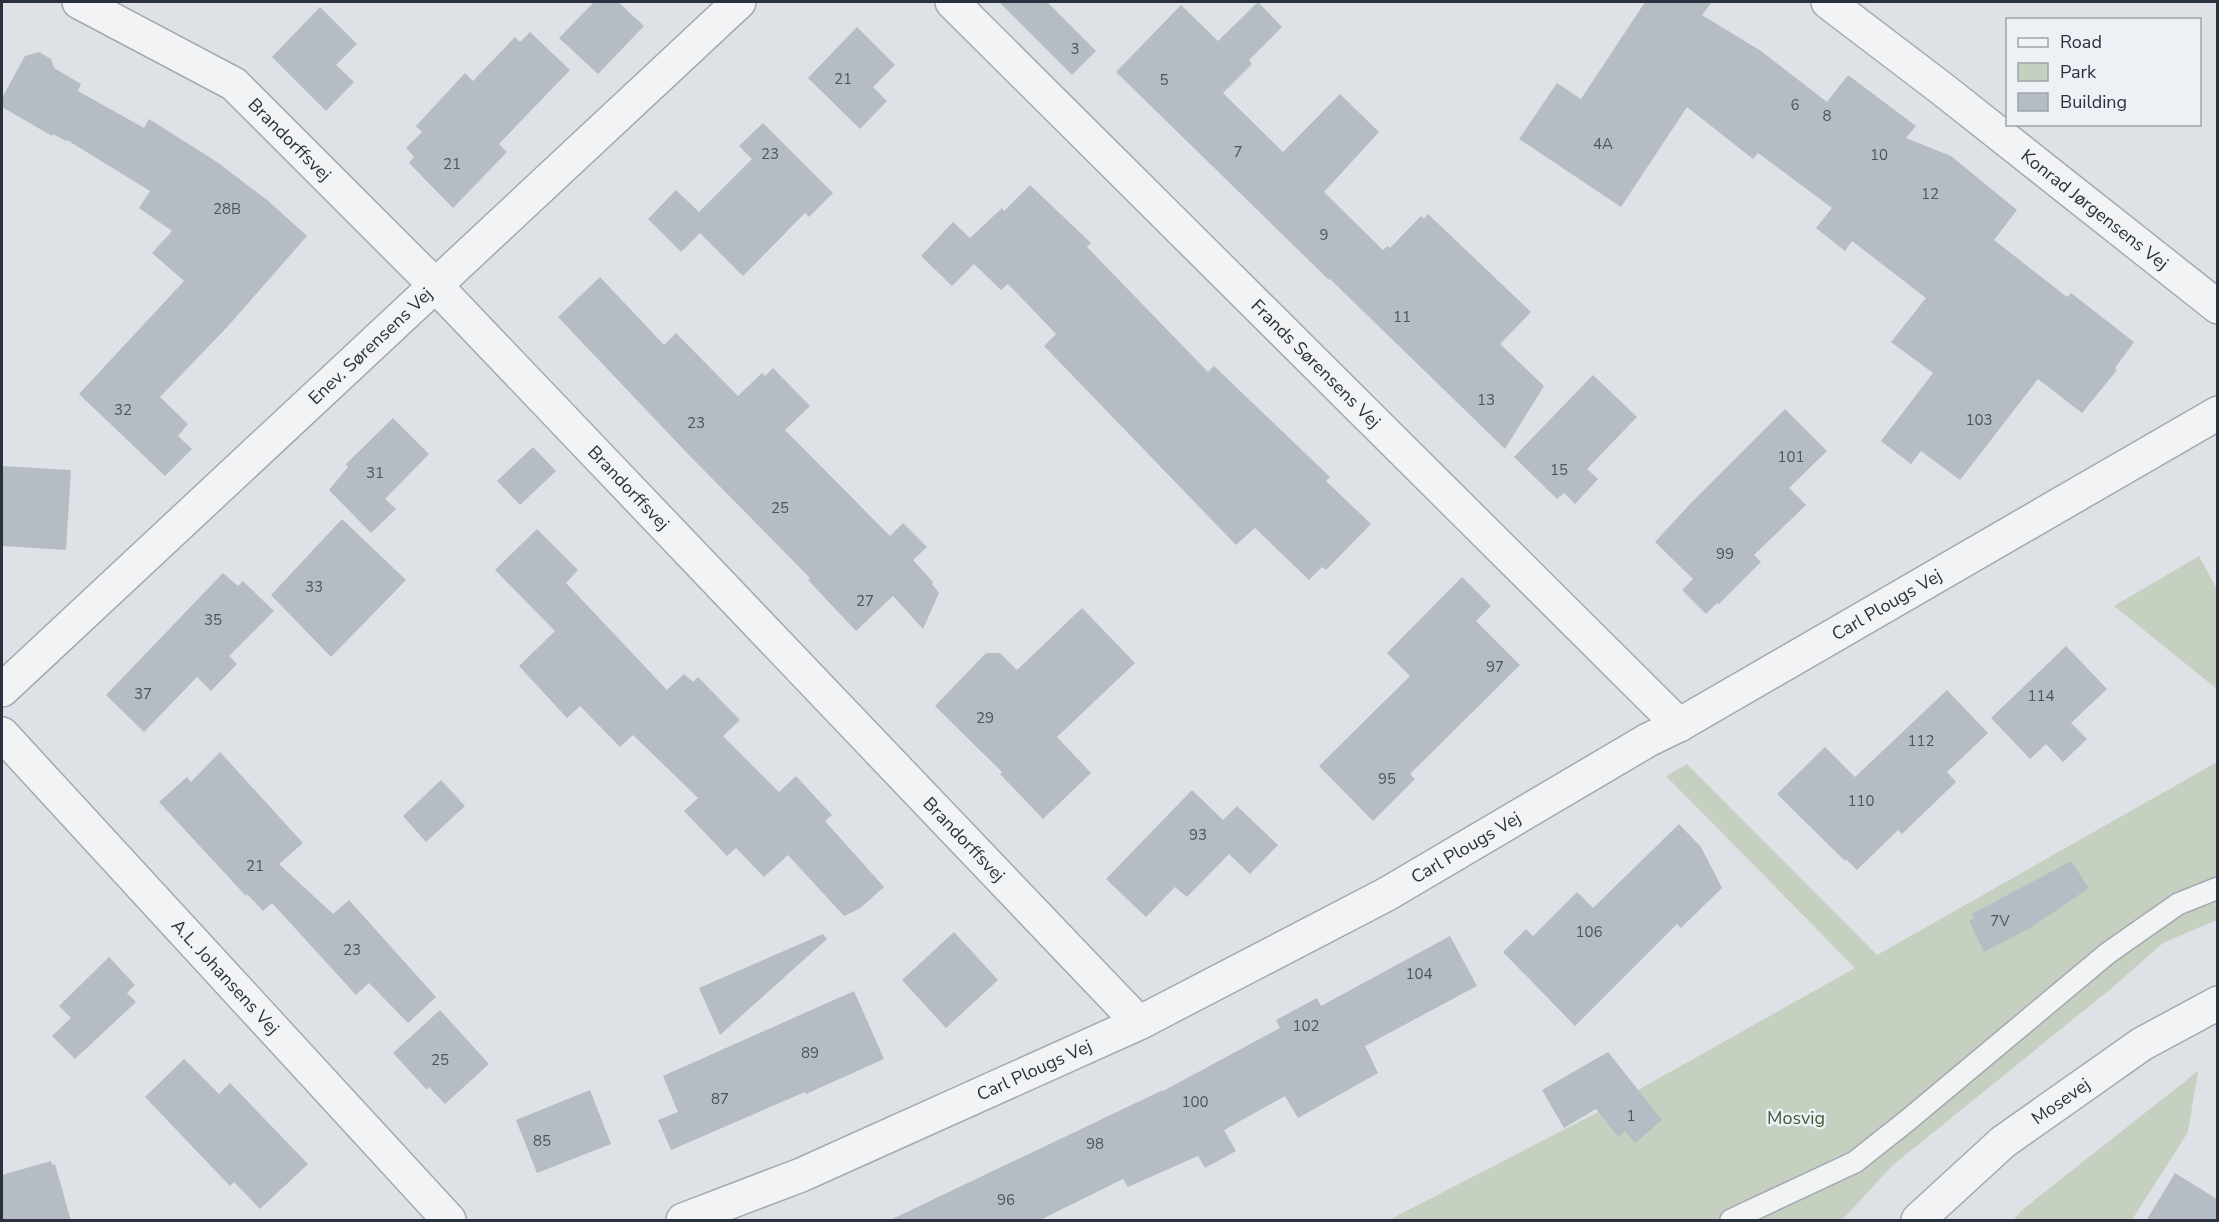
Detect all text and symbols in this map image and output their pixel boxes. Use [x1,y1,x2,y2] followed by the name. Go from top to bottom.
[2006,18,2201,126] legend
[2060,30,2102,54] text: Road
[1070,39,1080,59] house number: 3
[2060,60,2097,84] text: Park
[834,69,852,89] house number: 21
[1159,70,1169,90] house number: 5
[2060,90,2127,114] text: Building
[243,93,337,187] street label: Brandorffsvej
[1790,95,1800,115] house number: 6
[1822,106,1832,126] house number: 8
[1593,134,1613,154] house number: 4A
[1233,142,1243,162] house number: 7
[761,144,779,164] house number: 23
[2016,144,2174,275] street label: Konrad Jørgensens Vej
[1870,145,1888,165] house number: 10
[443,154,461,174] house number: 21
[1921,184,1939,204] house number: 12
[213,199,241,219] house number: 28B
[1319,225,1329,245] house number: 9
[303,282,438,410] street label: Enev. Sørensens Vej
[1246,294,1386,434] street label: Frands Sørensens Vej
[1393,307,1411,327] house number: 11
[1477,390,1495,410] house number: 13
[114,400,132,420] house number: 32
[1965,410,1993,430] house number: 103
[687,413,705,433] house number: 23
[582,440,675,536] street label: Brandorffsvej
[1777,447,1805,467] house number: 101
[1550,460,1568,480] house number: 15
[366,463,384,483] house number: 31
[771,498,789,518] house number: 25
[1716,544,1734,564] house number: 99
[1827,563,1946,646] street label: Carl Plougs Vej
[305,577,323,597] house number: 33
[856,591,874,611] house number: 27
[204,610,222,630] house number: 35
[1486,657,1504,677] house number: 97
[134,684,152,704] house number: 37
[2027,686,2055,706] house number: 114
[976,708,994,728] house number: 29
[1907,731,1935,751] house number: 112
[1378,769,1396,789] house number: 95
[1847,791,1875,811] house number: 110
[918,792,1010,887] street label: Brandorffsvej
[1407,806,1525,889] street label: Carl Plougs Vej
[1189,825,1207,845] house number: 93
[246,856,264,876] house number: 21
[1990,911,2010,931] house number: 7V
[166,914,285,1040] street label: A.L. Johansens Vej
[1575,922,1603,942] house number: 106
[343,940,361,960] house number: 23
[1405,964,1433,984] house number: 104
[1292,1016,1320,1036] house number: 102
[973,1034,1096,1106] street label: Carl Plougs Vej
[801,1043,819,1063] house number: 89
[431,1050,449,1070] house number: 25
[2027,1072,2095,1130] street label: Mosevej
[711,1089,729,1109] house number: 87
[1181,1092,1209,1112] house number: 100
[1626,1106,1636,1126] house number: 1
[1767,1106,1825,1130] park label: Mosvig
[533,1131,551,1151] house number: 85
[1086,1134,1104,1154] house number: 98
[997,1190,1015,1210] house number: 96

